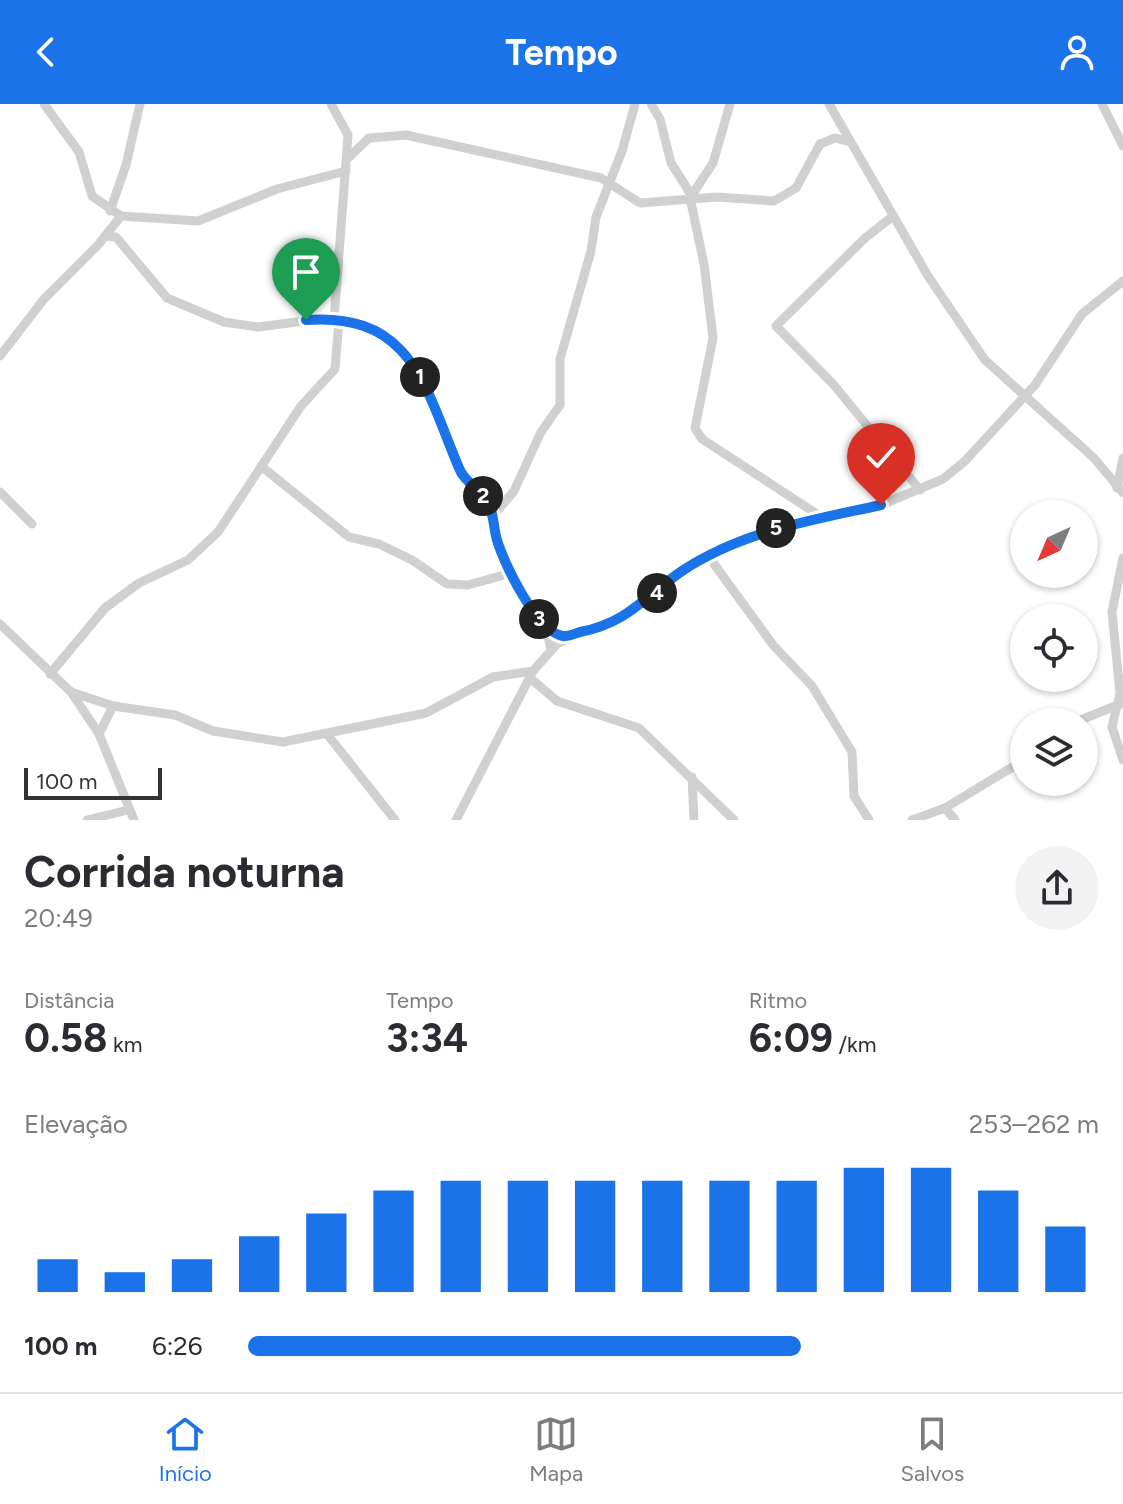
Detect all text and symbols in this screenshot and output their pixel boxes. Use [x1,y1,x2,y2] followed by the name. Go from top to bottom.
[24,30,68,74] icon: back
[1055,30,1099,74] icon: person
[505,31,618,74] text: Tempo
[272,238,340,320] pin
[284,250,328,294] icon: arrive
[400,357,440,397] pin: 1
[415,363,425,390] text: 1
[847,423,915,505] pin
[859,435,903,479] icon: check
[463,476,503,516] pin: 2
[477,482,489,509] text: 2
[1010,500,1098,588] north arrow
[1010,500,1098,796] map controls
[756,508,796,548] pin: 5
[770,514,782,541] text: 5
[637,573,677,613] pin: 4
[650,579,664,606] text: 4
[519,599,559,639] pin: 3
[1010,604,1098,692] button: locate
[533,605,545,632] text: 3
[1010,708,1098,796] button: layers
[24,764,162,800] scale bar
[36,768,97,795] text: 100 m
[24,845,345,898] text: Corrida noturna
[1015,846,1099,930] button: share
[24,902,93,934] text: 20:49
[24,987,114,1014] text: Distância
[386,987,454,1014] text: Tempo
[749,987,807,1014] text: Ritmo
[24,1014,108,1062] text: 0.58
[386,1014,468,1062] text: 3:34
[749,1014,833,1062] text: 6:09
[108,1031,142,1058] text: km
[833,1031,876,1058] text: /km
[24,1108,128,1140] text: Elevação
[969,1108,1099,1140] text: 253–262 m
[24,1330,98,1362] text: 100 m
[152,1330,203,1362] text: 6:26
[159,1412,212,1487] tab: Início
[529,1412,583,1487] tab: Mapa
[901,1412,964,1487] tab: Salvos

